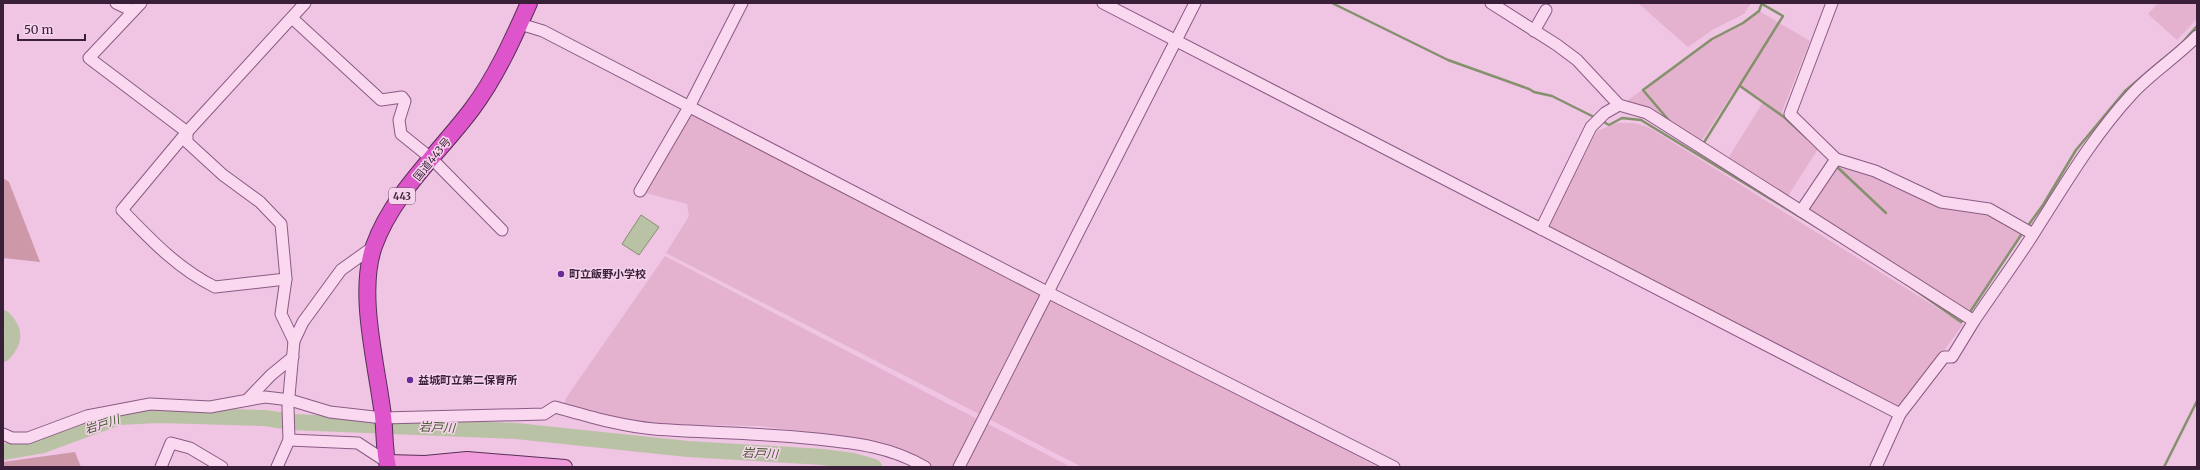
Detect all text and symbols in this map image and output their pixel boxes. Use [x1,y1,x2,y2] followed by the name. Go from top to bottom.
[18,16,85,42] scale bar
[24,22,53,37] text: 50 m
[410,134,454,184] street label: 国道443号
[389,188,415,204] road number: 443
[569,267,646,281] place label: 町立飯野小学校
[556,269,566,279] marker: 町立飯野小学校
[418,373,517,387] place label: 益城町立第二保育所
[405,375,415,385] marker: 益城町立第二保育所
[83,411,123,437] water label: 岩戸川
[419,419,457,436] water label: 岩戸川
[742,445,780,462] water label: 岩戸川

